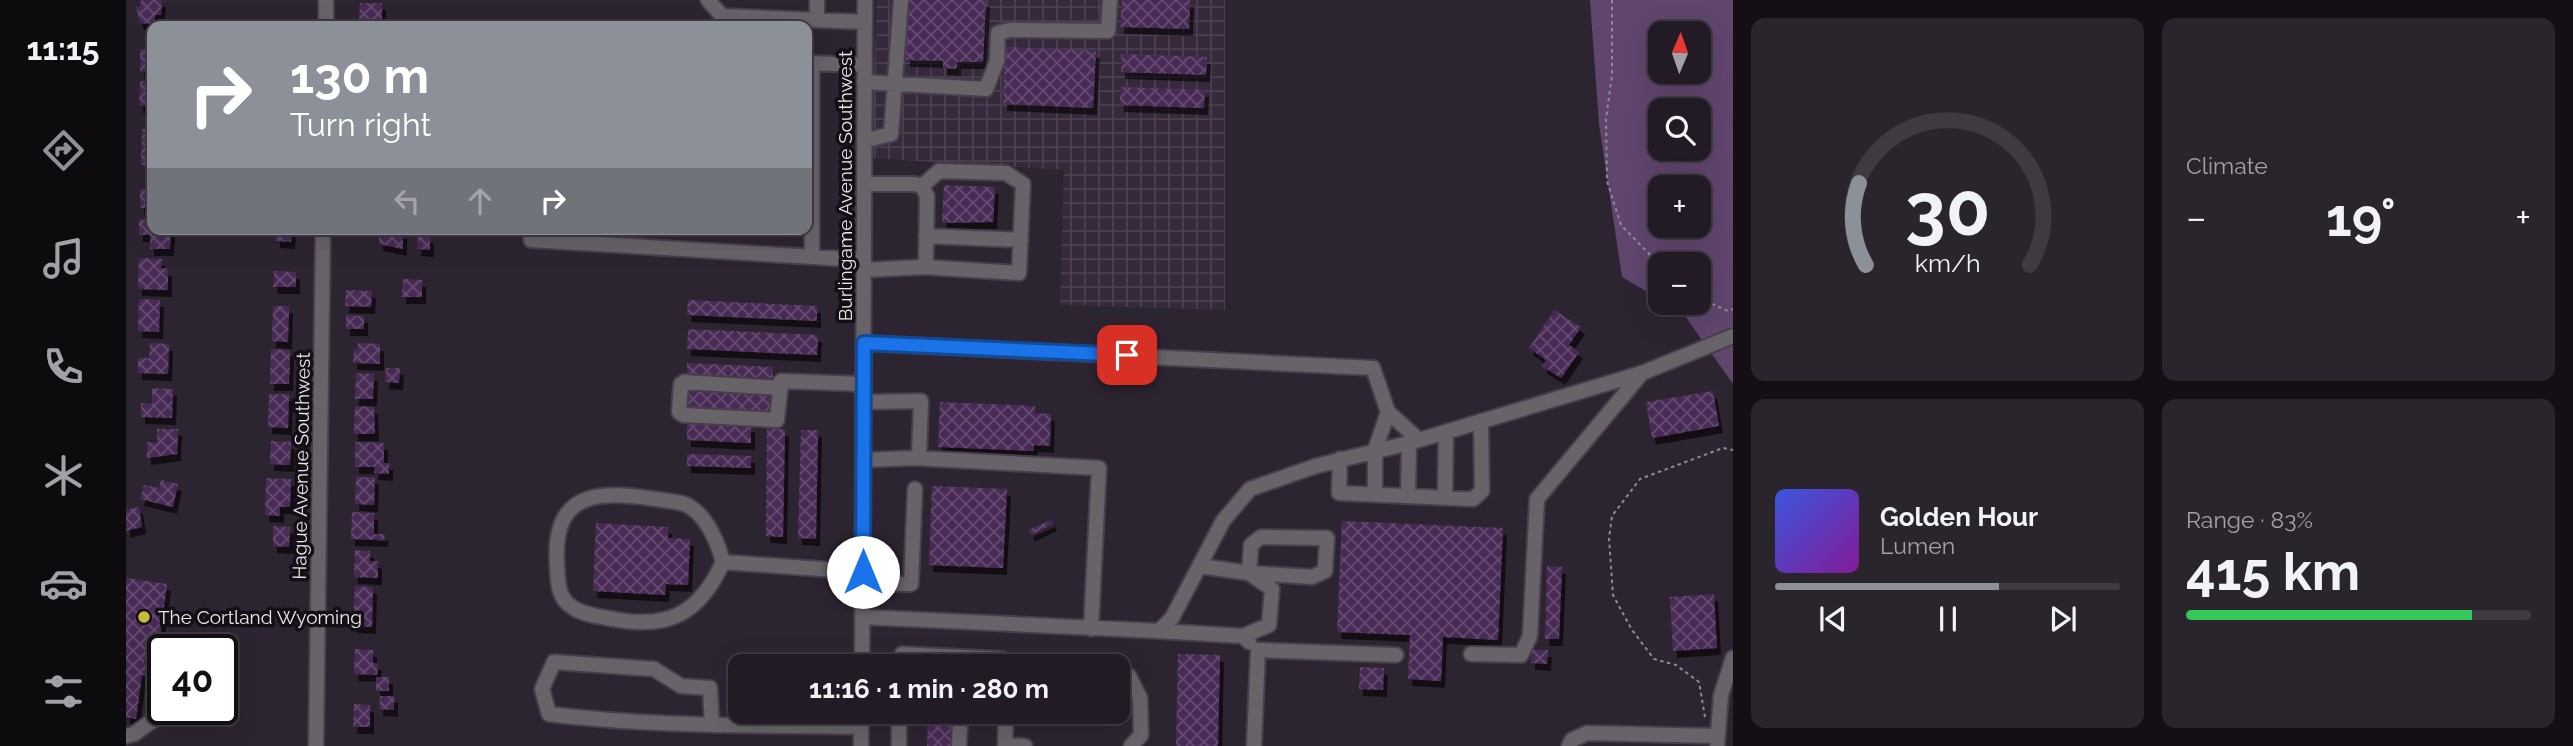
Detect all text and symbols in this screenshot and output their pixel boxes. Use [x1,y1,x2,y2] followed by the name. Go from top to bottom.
[1648,21,1712,84] north arrow
[1648,21,1711,315] map controls
[26,30,100,67] text: 11:15
[290,47,429,104] text: 130 m
[175,49,266,140] icon: right
[834,50,856,321] street label: Burlingame Avenue Southwest
[1648,98,1711,161] button: search
[290,106,431,143] text: Turn right
[39,126,88,175] icon: directions
[2186,152,2268,179] text: Climate
[1905,168,1990,253] text: 30
[1648,175,1711,238] button: +
[388,182,426,220] icon: left
[461,182,499,220] icon: ahead
[534,182,572,220] icon: right
[2326,187,2396,248] text: 19°
[2186,195,2206,240] text: −
[2515,195,2531,240] text: +
[39,234,88,283] icon: music
[1915,248,1980,278] text: km/h
[1648,252,1711,315] button: −
[1097,325,1157,385] pin
[1108,336,1146,374] icon: arrive
[39,342,88,391] icon: phone
[288,352,314,580] street label: Hague Avenue Southwest
[39,451,88,500] icon: climate
[1880,502,2038,532] text: Golden Hour
[2186,506,2313,533] text: Range · 83%
[1880,532,1955,559] text: Lumen
[826,535,900,609] position arrow
[2186,541,2360,602] text: 415 km
[39,559,88,608] icon: car
[1814,600,1852,638] icon: previous
[1929,600,1967,638] icon: pause
[2044,600,2082,638] icon: next
[158,606,362,628] place label: The Cortland Wyoming
[136,609,152,625] marker: The Cortland Wyoming
[147,634,238,725] speed limit sign: 40
[39,667,88,716] icon: filters
[809,674,1049,704] text: 11:16 · 1 min · 280 m

